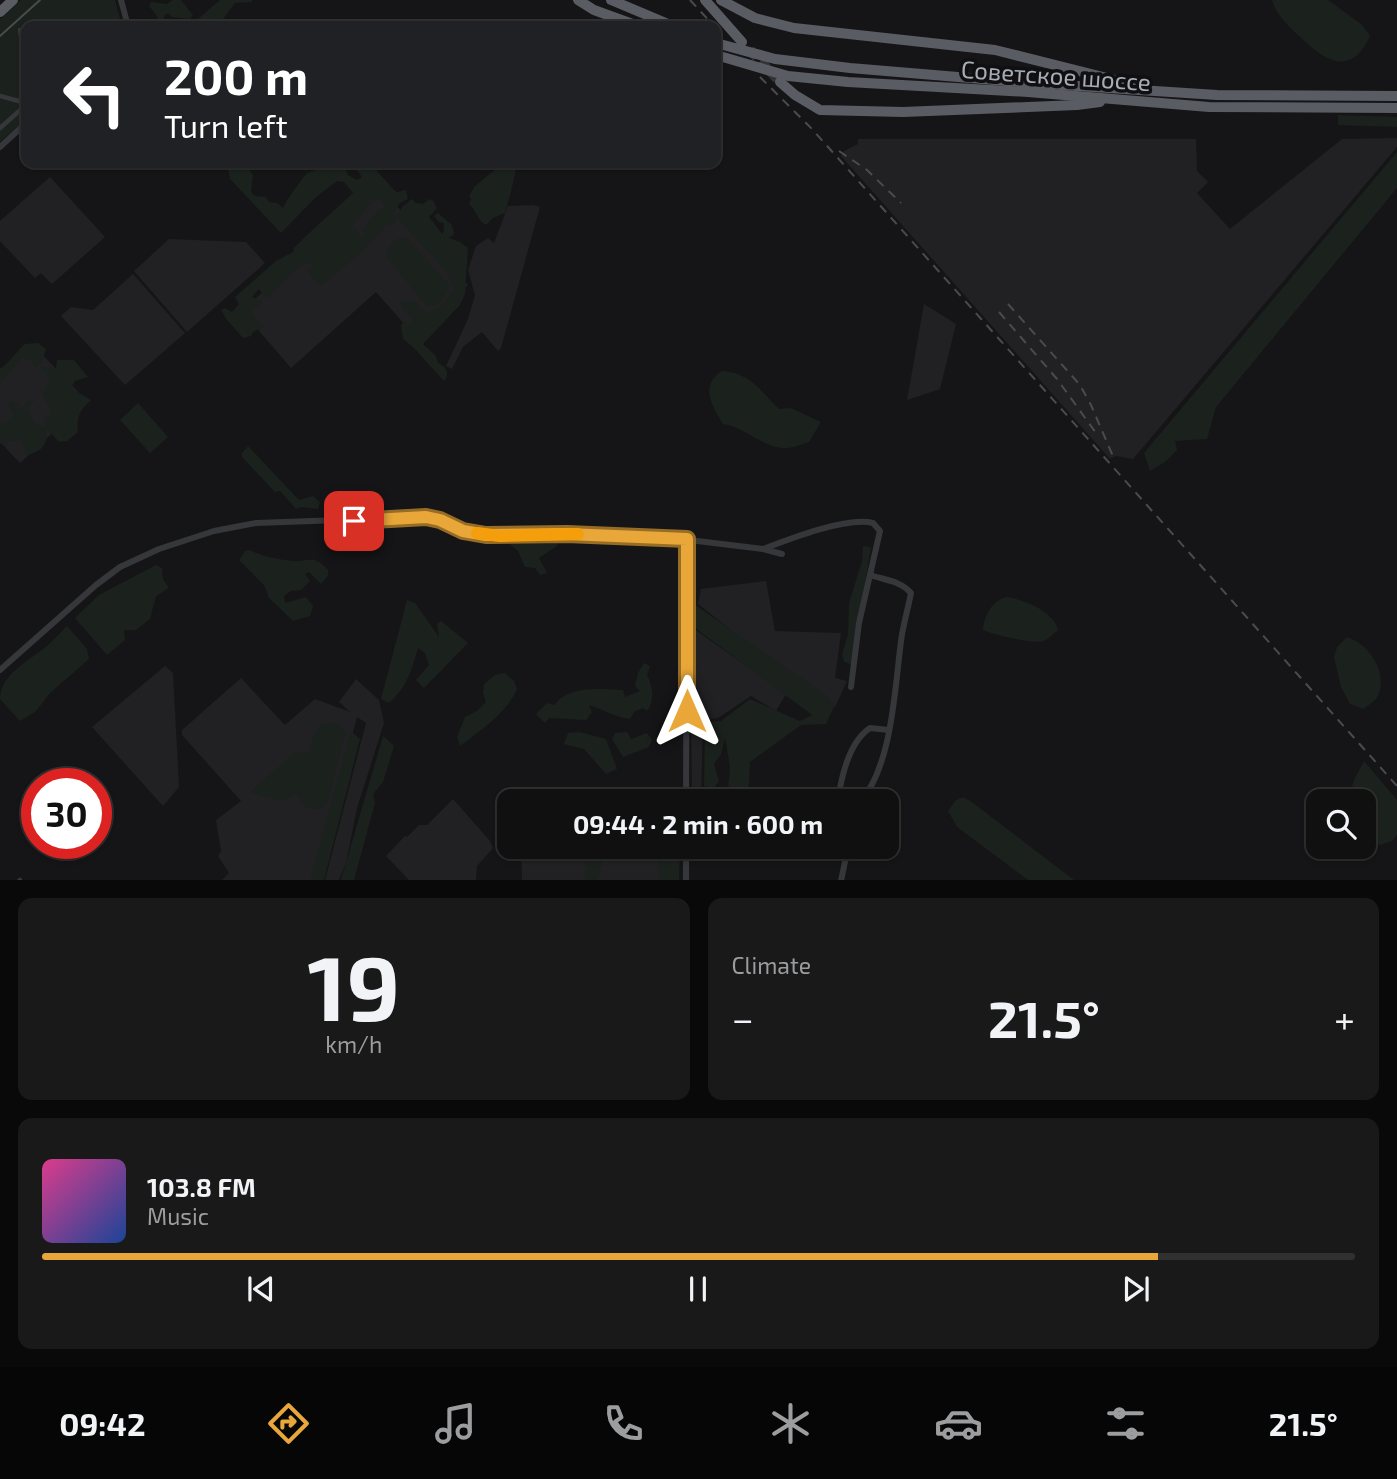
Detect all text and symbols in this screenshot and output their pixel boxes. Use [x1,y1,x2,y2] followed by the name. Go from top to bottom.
[164,46,308,105] text: 200 m
[49,49,140,140] icon: left
[960,54,1152,96] street label: Советское шоссе
[164,106,288,144] text: Turn left
[324,491,384,551] pin
[335,502,373,540] icon: arrive
[650,674,724,748] position arrow
[21,768,112,859] speed limit sign: 30
[1306,789,1376,859] map controls
[1306,789,1376,859] button: search
[573,808,823,839] text: 09:44 · 2 min · 600 m
[307,930,400,1039] text: 19
[732,951,811,979] text: Climate
[988,986,1100,1048] text: 21.5°
[732,995,754,1041] text: −
[1334,995,1355,1041] text: +
[325,1030,382,1058] text: km/h
[147,1171,256,1202] text: 103.8 FM
[147,1202,209,1230] text: Music
[242,1270,280,1308] icon: previous
[679,1270,717,1308] icon: pause
[1117,1270,1155,1308] icon: next
[264,1399,313,1448] icon: directions
[431,1399,480,1448] icon: music
[599,1399,648,1448] icon: phone
[766,1399,815,1448] icon: climate
[934,1399,983,1448] icon: car
[1101,1399,1150,1448] icon: filters
[59,1404,146,1442] text: 09:42
[1269,1404,1338,1442] text: 21.5°

